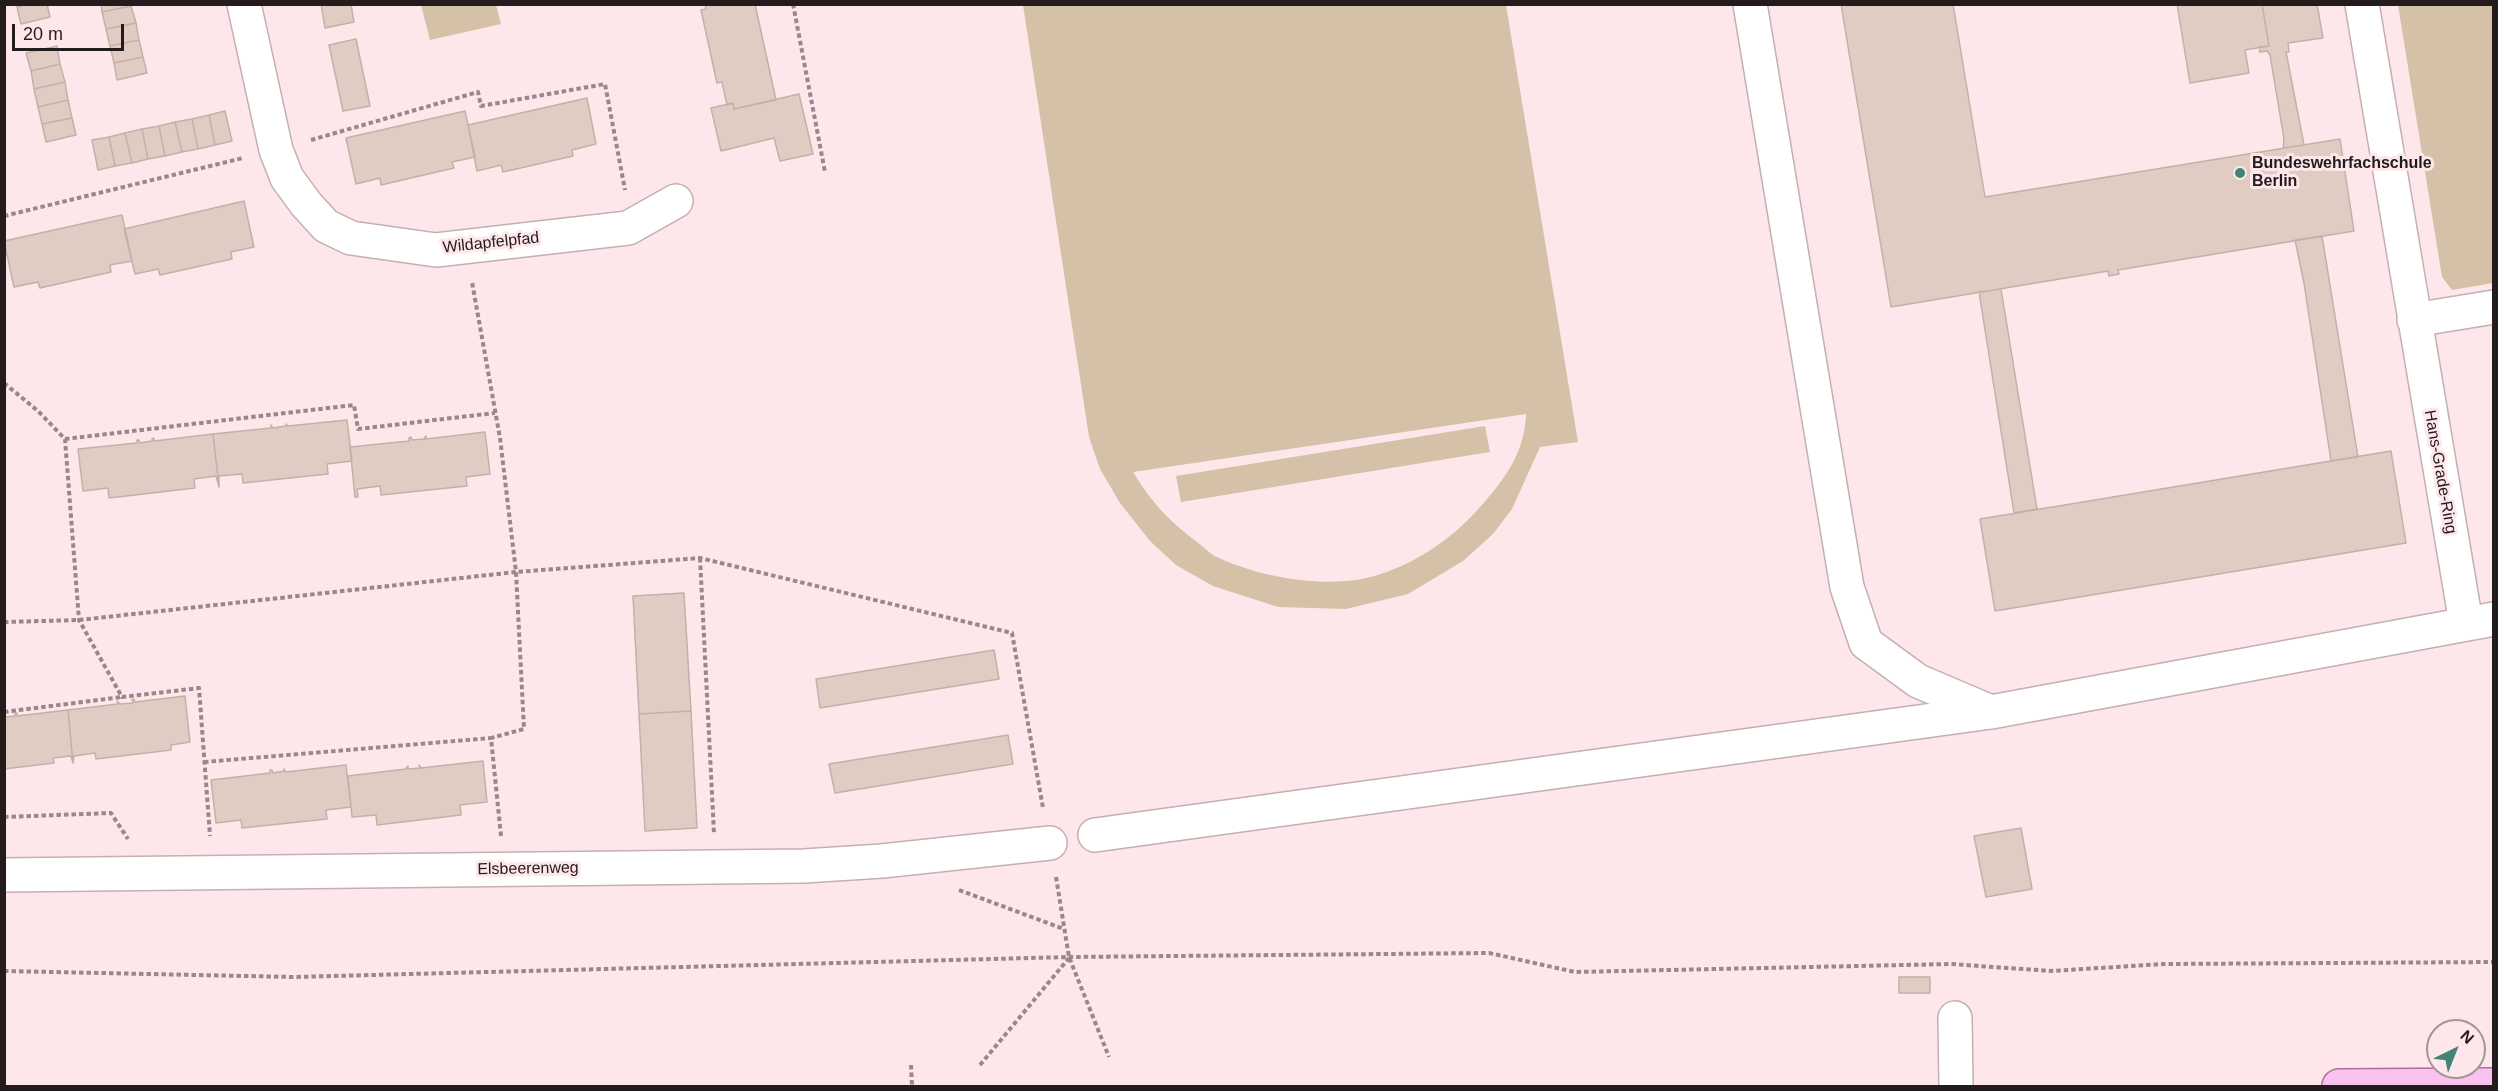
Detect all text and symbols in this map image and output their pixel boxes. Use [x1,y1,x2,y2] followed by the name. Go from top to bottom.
[15,12,128,50] scale bar
[23,24,63,44] text: 20 m
[2252,154,2432,192] place label: Bundeswehrfachschule Berlin
[2233,166,2247,180] marker: Bundeswehrfachschule Berlin
[442,228,540,258] street label: Wildapfelpfad
[2420,409,2460,535] street label: Hans-Grade-Ring
[477,859,579,879] street label: Elsbeerenweg
[2426,1019,2486,1079] north arrow
[2457,1027,2477,1047] text: N

